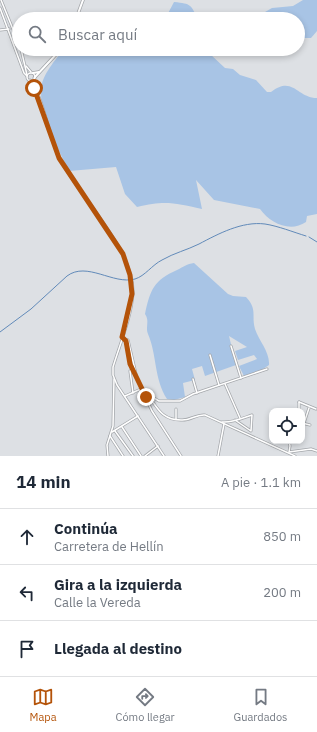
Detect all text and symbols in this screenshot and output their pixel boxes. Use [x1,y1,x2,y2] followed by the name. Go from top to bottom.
[12,12,305,56] search box
[26,23,48,45] icon: search
[58,25,137,44] text: Buscar aquí
[25,79,43,97] route start
[137,388,155,406] route end
[269,408,305,444] map controls
[269,408,305,444] button: locate
[16,471,71,493] text: 14 min
[221,474,301,491] text: A pie · 1.1 km
[54,519,118,538] text: Continúa
[16,526,38,548] icon: ahead
[263,528,301,545] text: 850 m
[54,538,164,555] text: Carretera de Hellín
[54,575,182,594] text: Gira a la izquierda
[16,582,38,604] icon: left
[263,584,301,601] text: 200 m
[54,594,141,611] text: Calle la Vereda
[16,638,38,660] icon: arrive
[54,639,182,658] text: Llegada al destino
[30,686,57,724] tab: Mapa
[116,686,175,724] tab: Cómo llegar
[234,686,287,724] tab: Guardados

